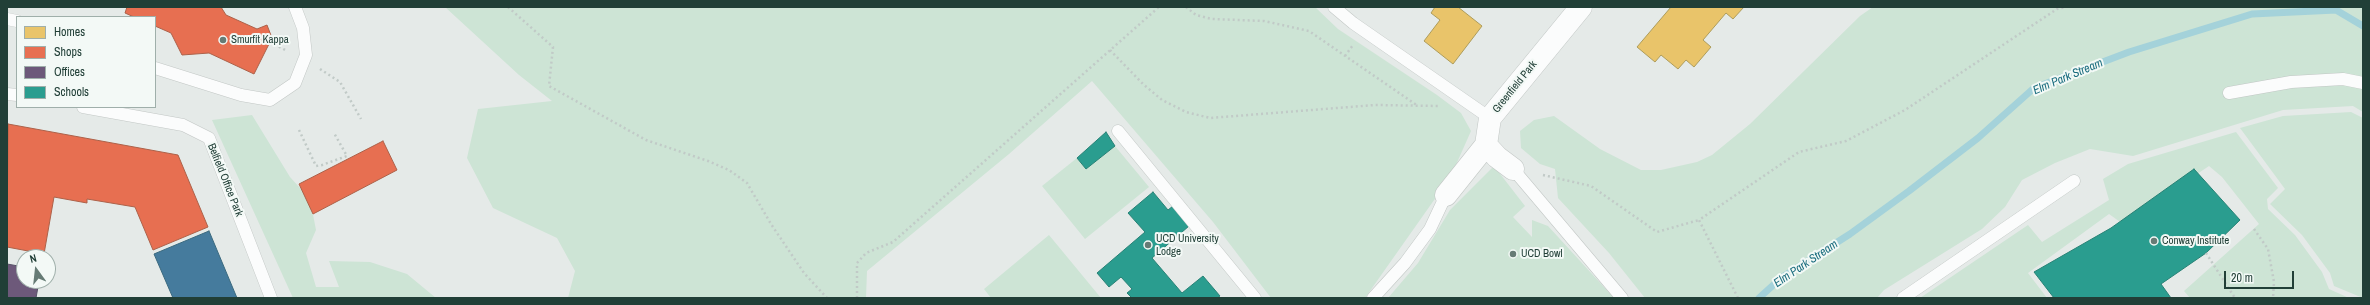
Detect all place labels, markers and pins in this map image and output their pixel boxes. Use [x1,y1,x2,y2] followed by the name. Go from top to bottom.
[231,33,289,47] place label: Smurfit Kappa
[218,35,228,45] marker: Smurfit Kappa
[1156,232,1219,258] place label: UCD University Lodge
[2162,234,2229,248] place label: Conway Institute
[2149,236,2159,246] marker: Conway Institute
[1143,240,1153,250] marker: UCD University Lodge
[1521,247,1563,261] place label: UCD Bowl
[1508,249,1518,259] marker: UCD Bowl

